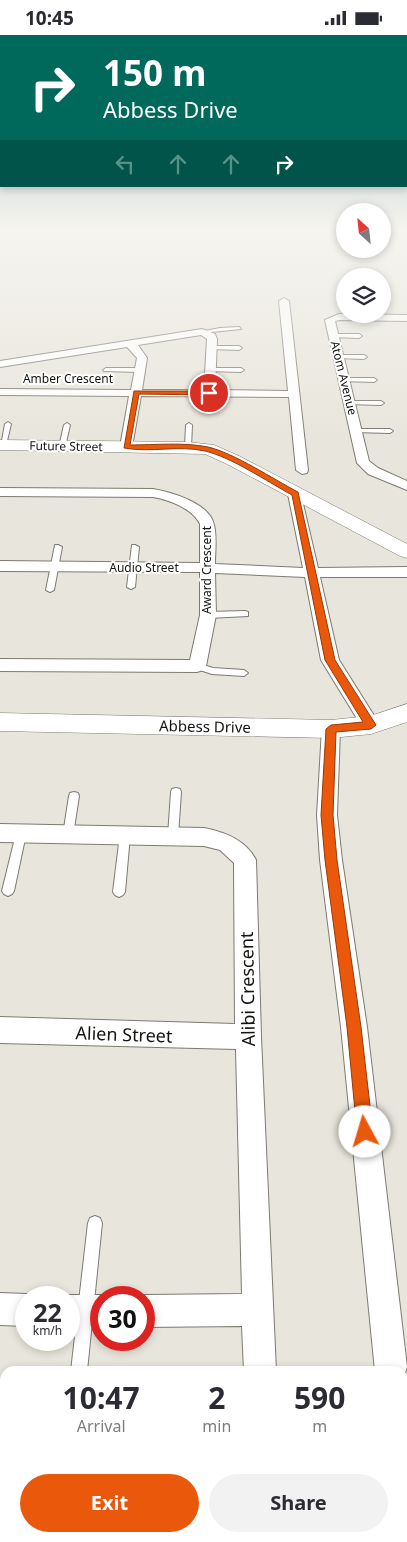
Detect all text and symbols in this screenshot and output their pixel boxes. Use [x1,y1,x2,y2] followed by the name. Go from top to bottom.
[25,5,74,31] text: 10:45
[103,49,206,96] text: 150 m
[20,55,85,120] icon: right
[103,94,238,124] text: Abbess Drive
[111,150,139,178] icon: left
[164,150,192,178] icon: ahead
[217,150,245,178] icon: ahead
[270,150,298,178] icon: right
[336,203,391,257] north arrow
[336,203,391,323] map controls
[336,268,391,323] button: layers
[327,339,361,417] street label: Atom Avenue
[23,370,114,387] street label: Amber Crescent
[188,372,230,414] pin
[195,379,223,407] icon: arrive
[29,437,104,455] street label: Future Street
[198,525,215,614] street label: Award Crescent
[109,559,179,576] street label: Audio Street
[159,715,251,737] street label: Abbess Drive
[234,931,260,1047] street label: Alibi Crescent
[75,1020,173,1048] street label: Alien Street
[338,1105,390,1157] position arrow
[90,1286,155,1351] speed limit sign: 30
[33,1295,62,1329] text: 22
[33,1322,62,1339] text: km/h
[63,1377,140,1418] text: 10:47
[208,1377,225,1418] text: 2
[294,1377,345,1418] text: 590
[77,1415,126,1437] text: Arrival
[202,1415,231,1437] text: min
[312,1415,327,1437] text: m
[20,1474,199,1532] button: Exit
[209,1474,388,1532] button: Share

